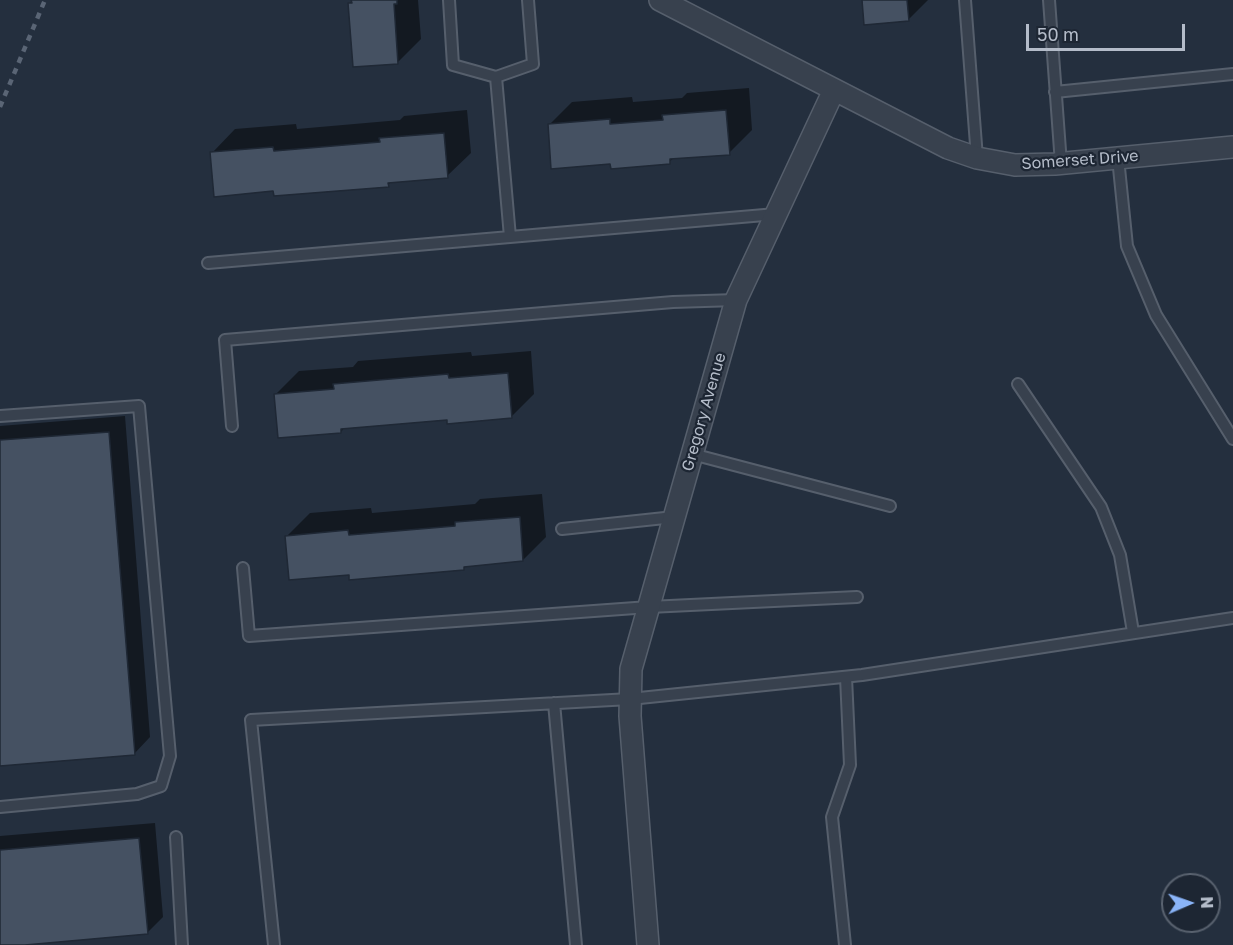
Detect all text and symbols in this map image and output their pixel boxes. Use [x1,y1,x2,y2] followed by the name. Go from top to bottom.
[1029,12,1188,50] scale bar
[1037,23,1079,45] text: 50 m
[1021,146,1139,174] street label: Somerset Drive
[678,351,730,473] street label: Gregory Avenue
[1161,873,1221,933] north arrow
[1197,896,1217,909] text: N

